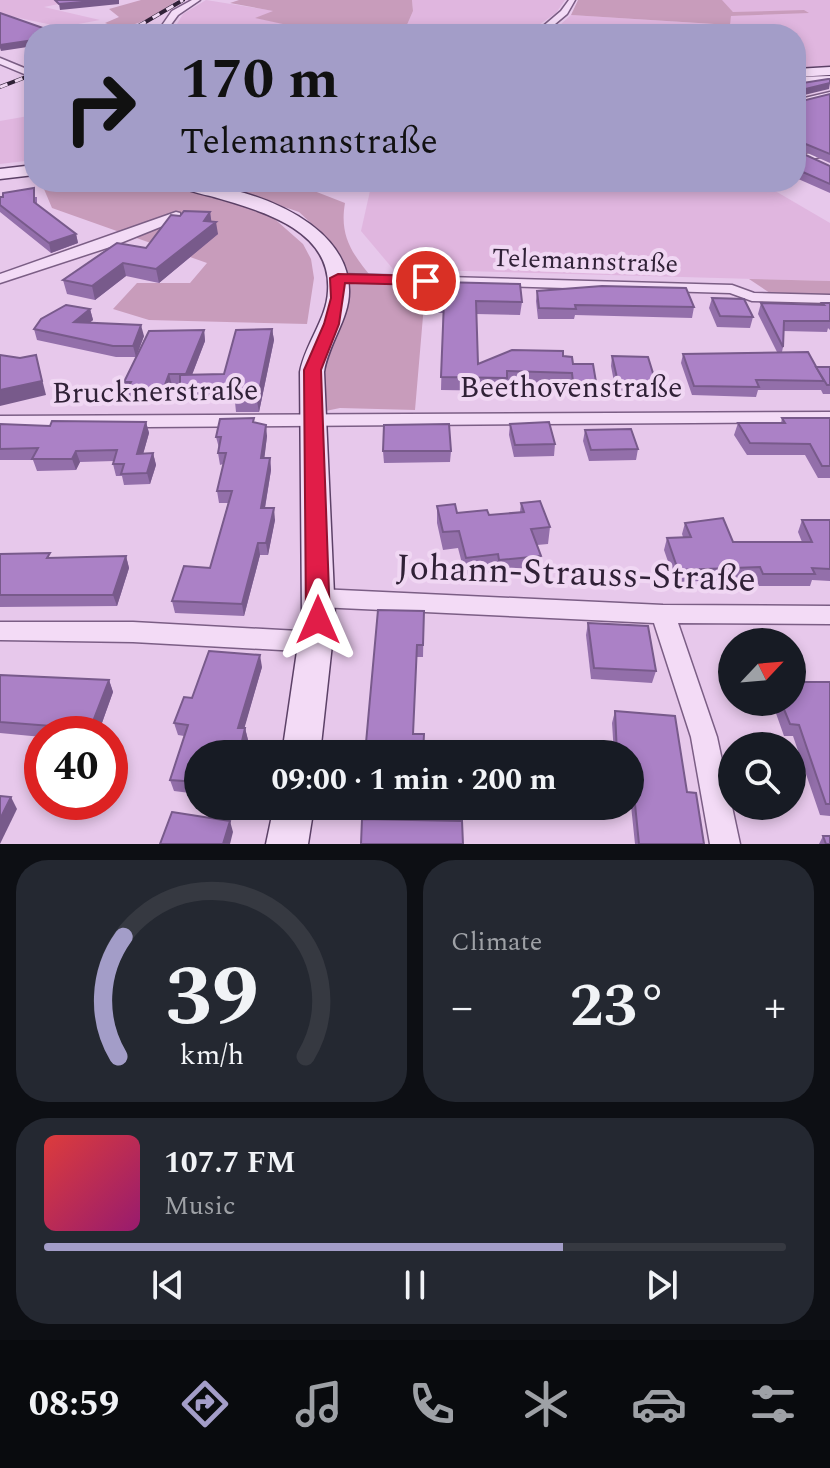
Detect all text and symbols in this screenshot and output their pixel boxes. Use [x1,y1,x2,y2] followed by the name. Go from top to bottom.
[180,38,339,123] text: 170 m
[48,56,152,160] icon: right
[180,115,438,170] text: Telemannstraße
[491,238,679,284] street label: Telemannstraße
[392,247,460,315] pin
[404,259,448,303] icon: arrive
[460,365,682,411] street label: Beethovenstraße
[51,367,259,417] street label: Brucknerstraße
[395,540,757,608] street label: Johann-Strauss-Straße
[276,578,360,662] position arrow
[718,628,806,716] north arrow
[718,628,806,820] map controls
[24,716,128,820] speed limit sign: 40
[718,732,806,820] button: search
[271,757,557,803] text: 09:00 · 1 min · 200 m
[451,922,542,962] text: Climate
[165,935,258,1062] text: 39
[570,961,667,1053] text: 23°
[451,974,473,1041] text: −
[764,974,786,1041] text: +
[179,1034,244,1077] text: km/h
[164,1140,296,1186] text: 107.7 FM
[164,1186,235,1226] text: Music
[146,1263,190,1307] icon: previous
[393,1263,437,1307] icon: pause
[640,1263,684,1307] icon: next
[177,1376,233,1432] icon: directions
[291,1376,347,1432] icon: music
[404,1376,460,1432] icon: phone
[518,1376,574,1432] icon: climate
[631,1376,687,1432] icon: car
[745,1376,801,1432] icon: filters
[29,1377,119,1432] text: 08:59

